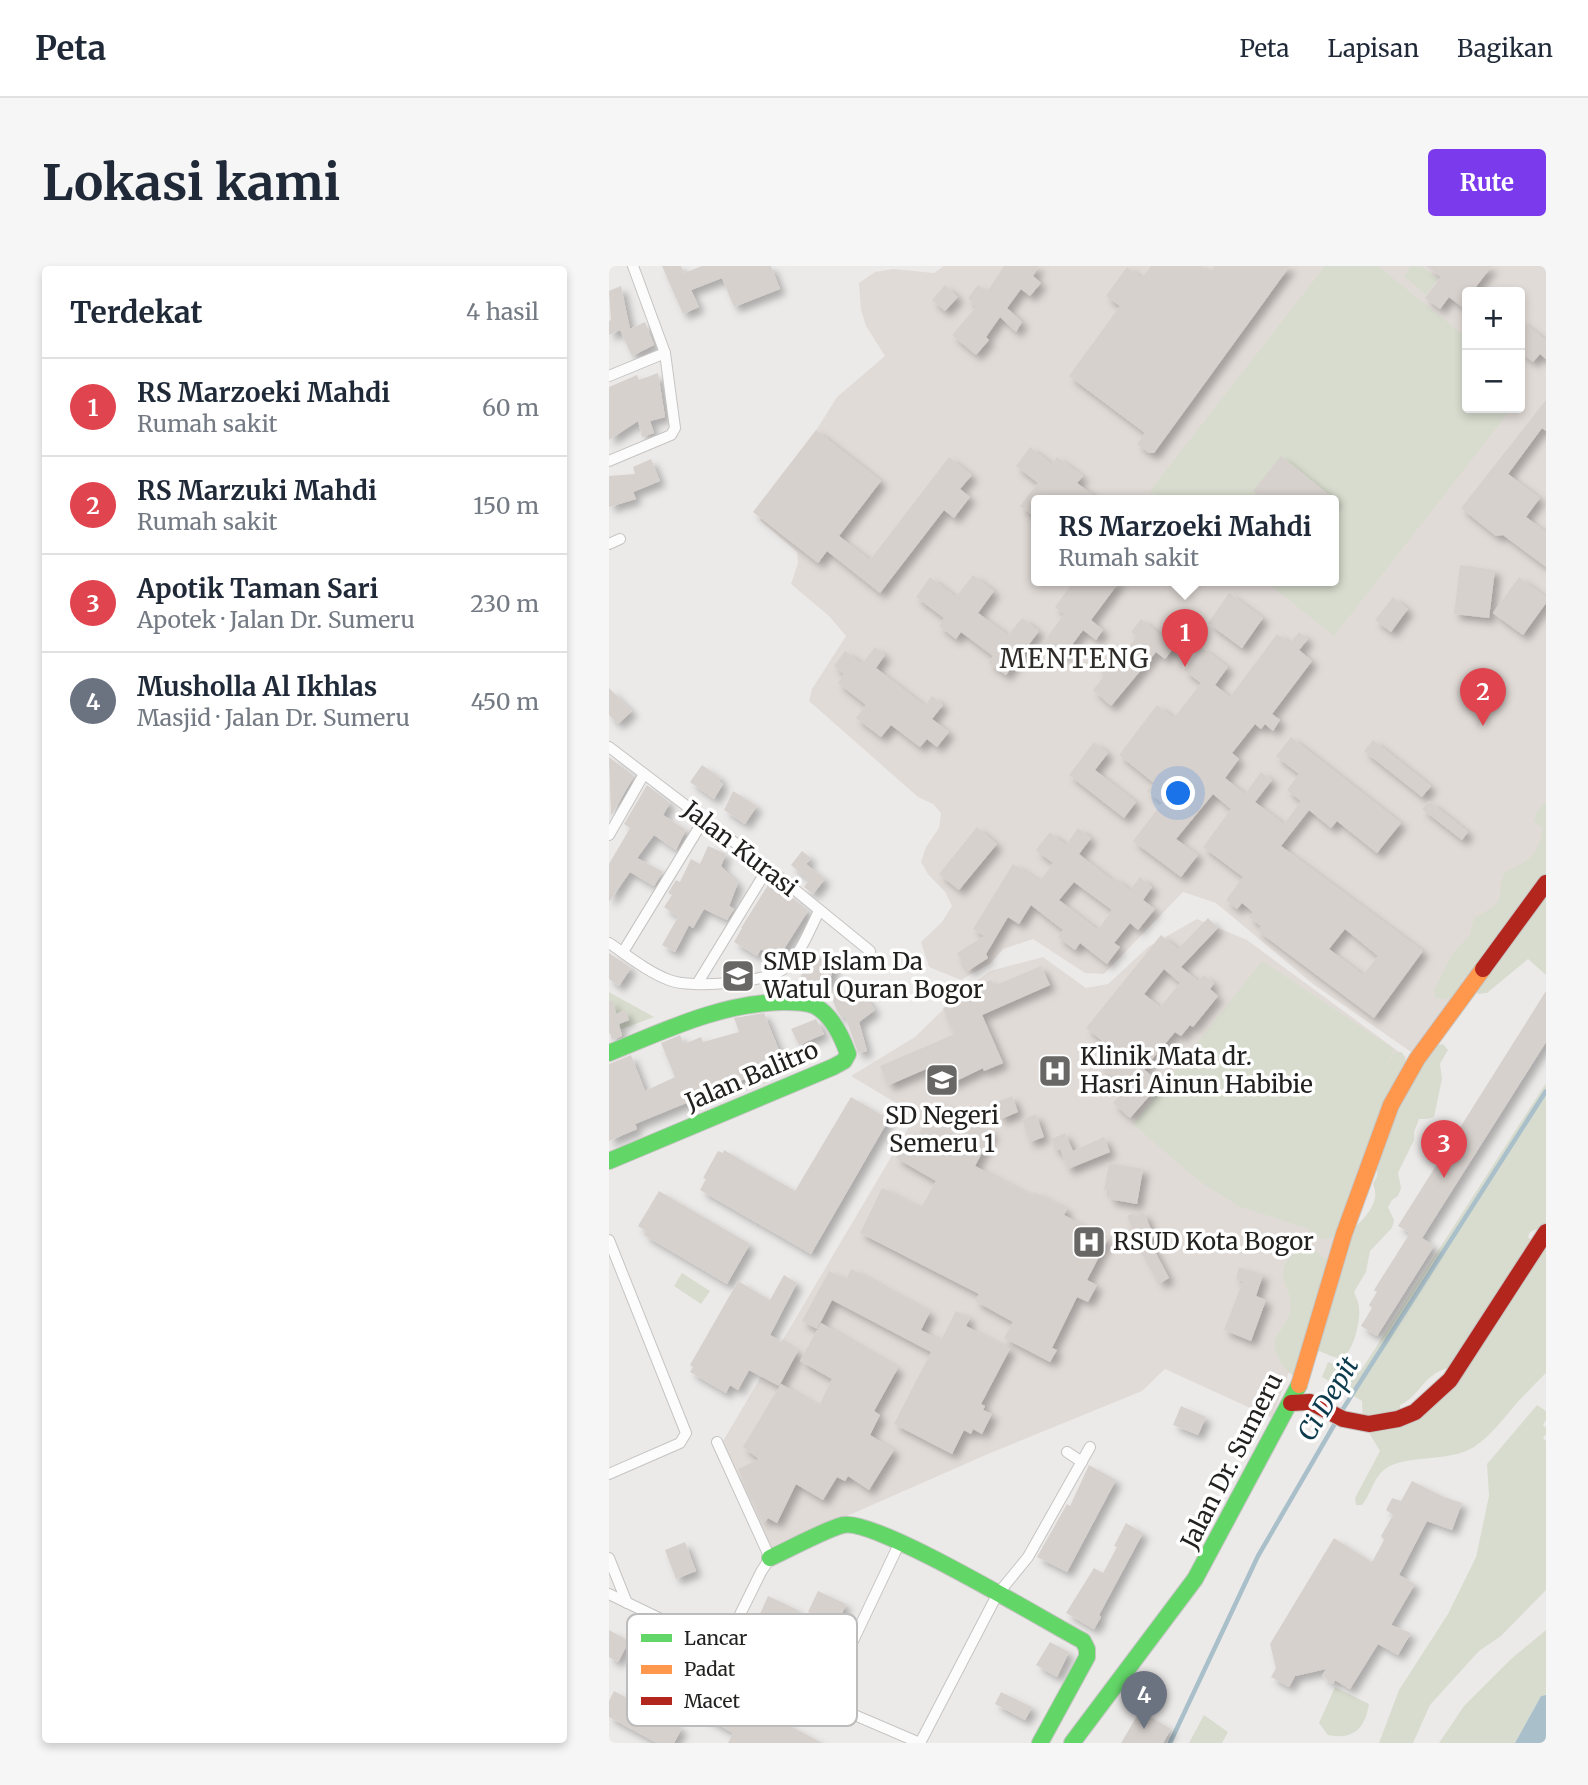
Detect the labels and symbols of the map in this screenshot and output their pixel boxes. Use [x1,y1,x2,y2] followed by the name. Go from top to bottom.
[1162,609,1208,667] pin: 1
[1000,642,1150,675] district label: MENTENG
[1460,668,1506,726] pin: 2
[1161,776,1195,810] your location
[676,793,804,903] street label: Jalan Kurasi
[762,946,984,1005] place label: SMP Islam Da Watul Quran Bogor
[719,957,757,995] school or university icon: SMP Islam Da Watul Quran Bogor
[680,1034,823,1118] street label: Jalan Balitro
[1080,1041,1313,1100] place label: Klinik Mata dr. Hasri Ainun Habibie
[1036,1052,1074,1090] hospital icon: Klinik Mata dr. Hasri Ainun Habibie
[923,1061,961,1099] school or university icon: SD Negeri Semeru 1
[885,1100,999,1159] place label: SD Negeri Semeru 1
[1421,1120,1467,1178] pin: 3
[1070,1223,1108,1261] hospital icon: RSUD Kota Bogor
[1113,1226,1314,1257] place label: RSUD Kota Bogor
[1290,1350,1366,1447] water label: Ci Depit
[1173,1368,1289,1555] street label: Jalan Dr. Sumeru
[627,1614,857,1726] legend
[684,1626,748,1650] text: Lancar
[684,1657,736,1681] text: Padat
[1121,1671,1167,1729] pin: 4
[684,1689,740,1713] text: Macet

